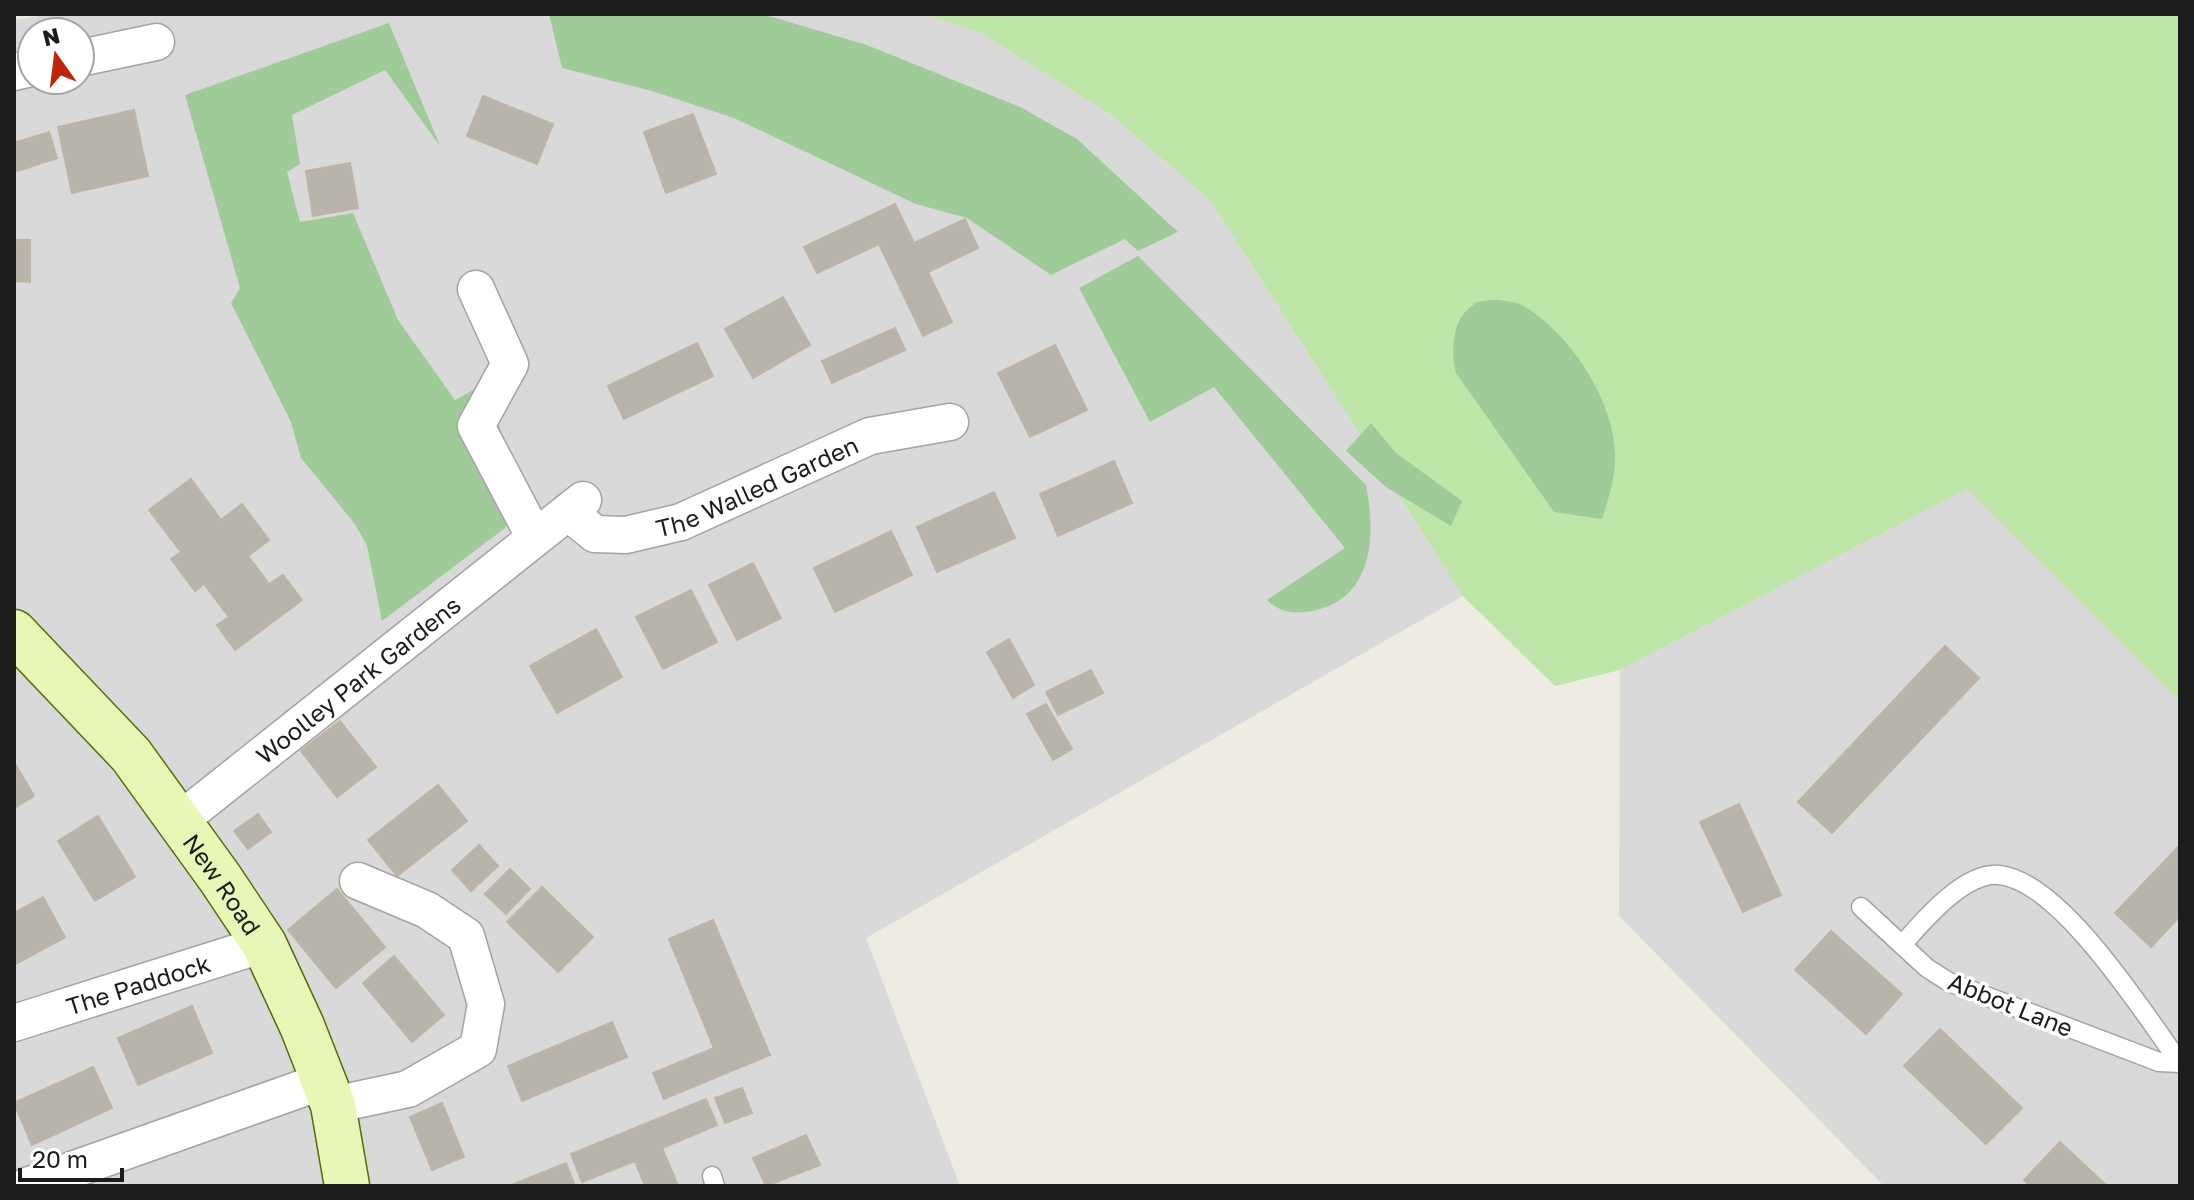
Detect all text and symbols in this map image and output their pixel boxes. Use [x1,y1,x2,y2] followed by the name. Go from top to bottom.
[16,16,96,96] north arrow
[40,21,62,51] text: N
[653,429,862,542] street label: The Walled Garden
[250,589,465,769] street label: Woolley Park Gardens
[178,828,268,940] street label: New Road
[62,948,213,1020] street label: The Paddock
[1944,966,2078,1042] street label: Abbot Lane
[20,1132,122,1182] scale bar
[32,1144,88,1173] text: 20 m

